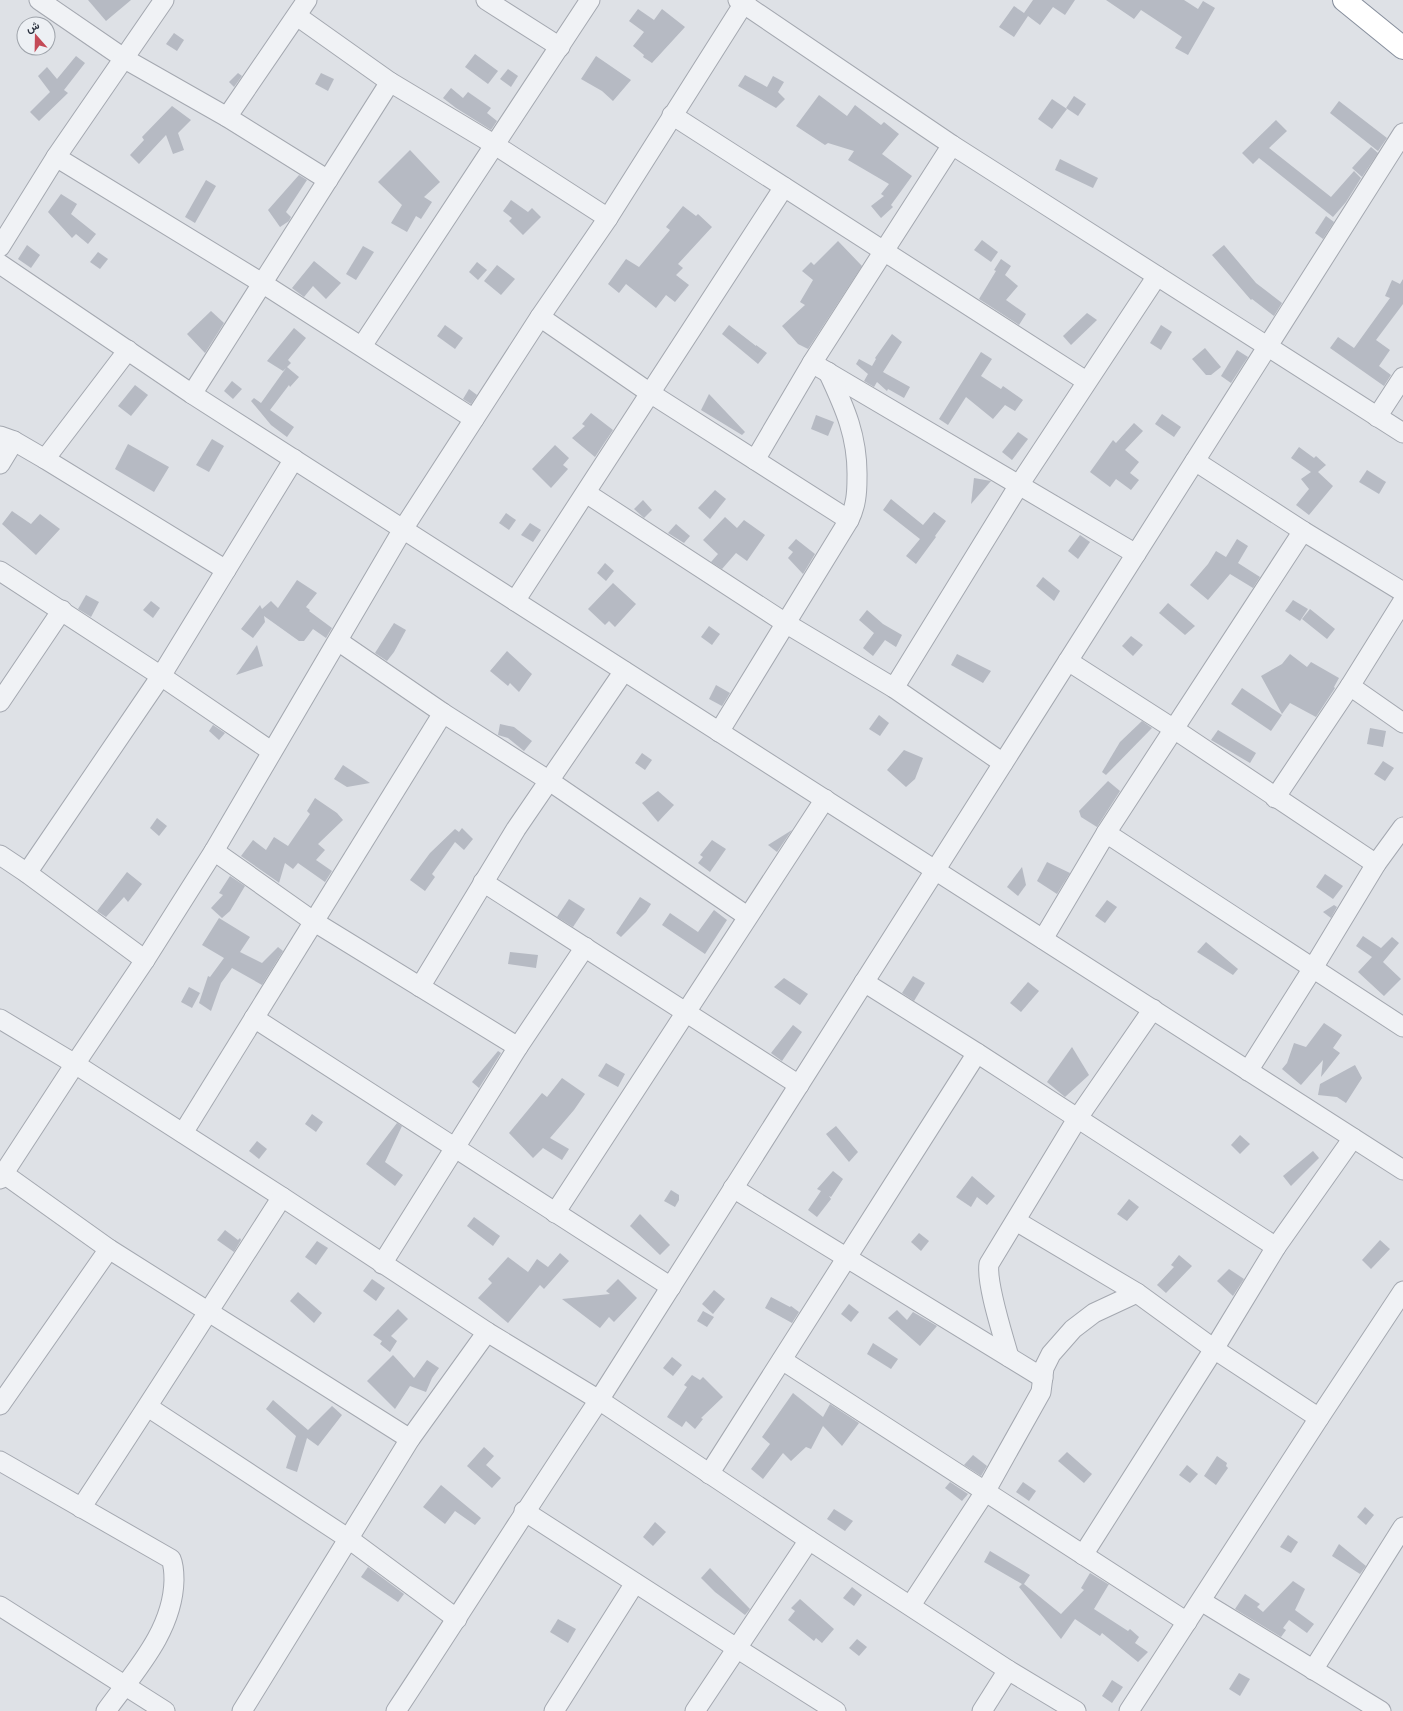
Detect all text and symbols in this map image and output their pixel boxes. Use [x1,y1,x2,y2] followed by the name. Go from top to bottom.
[16,16,56,56] north arrow
[24,19,41,35] text: ش

